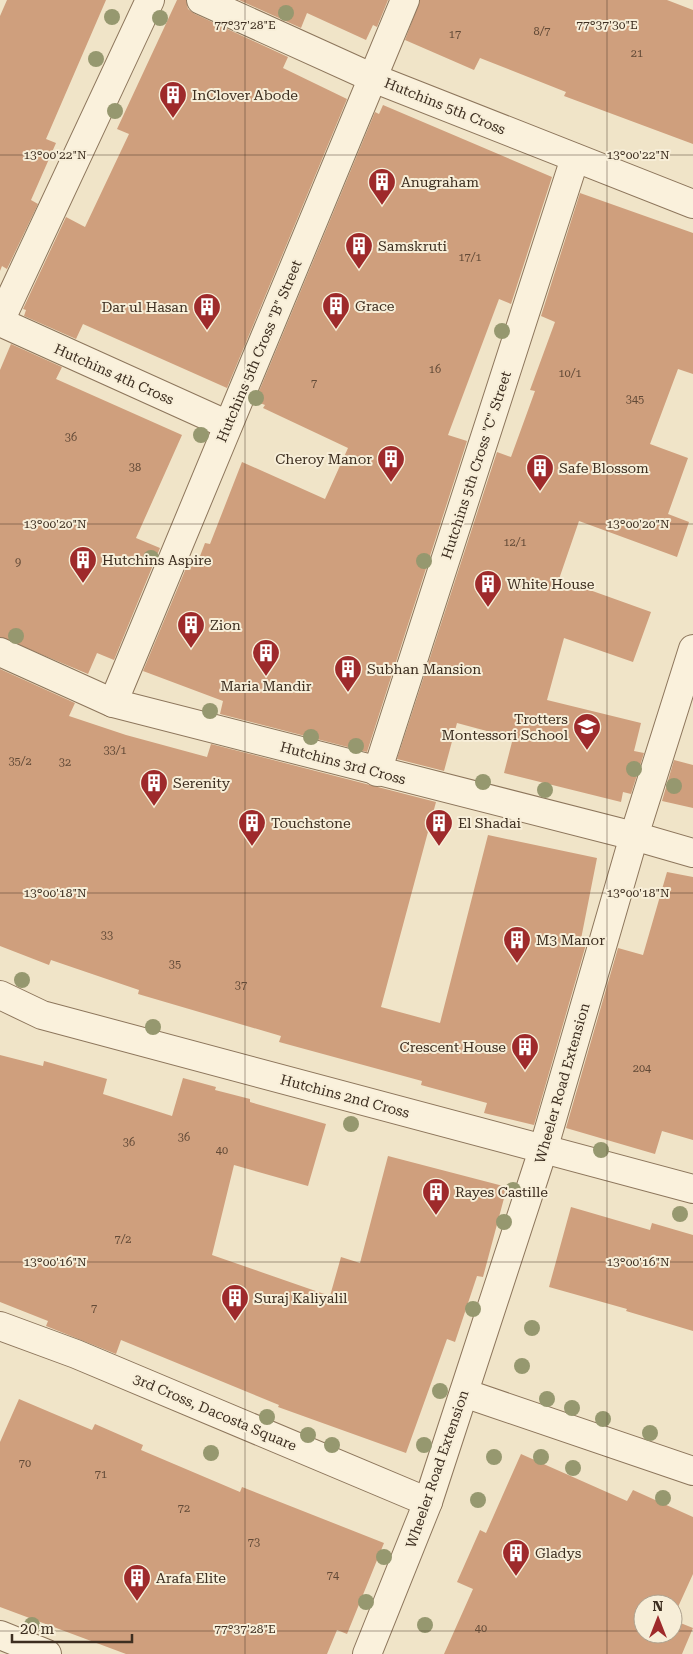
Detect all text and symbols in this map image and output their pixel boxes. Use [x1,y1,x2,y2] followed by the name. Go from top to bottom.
[214,18,276,32] text: 77°37'28"E
[576,18,638,32] text: 77°37'30"E
[534,25,550,38] house number: 8/7
[449,28,461,41] house number: 17
[631,47,643,60] house number: 21
[382,74,508,138] street label: Hutchins 5th Cross
[158,80,188,119] building icon: InClover Abode
[192,87,298,103] place label: InClover Abode
[23,148,87,162] text: 13°00'22"N
[606,148,670,162] text: 13°00'22"N
[367,167,397,206] building icon: Anugraham
[401,174,479,190] place label: Anugraham
[344,231,374,270] building icon: Samskruti
[378,238,447,254] place label: Samskruti
[458,251,482,264] house number: 17/1
[213,258,305,444] street label: Hutchins 5th Cross "B" Street
[321,291,351,330] building icon: Grace
[192,292,222,331] building icon: Dar ul Hasan
[355,298,395,314] place label: Grace
[101,299,188,315] place label: Dar ul Hasan
[52,340,177,408] street label: Hutchins 4th Cross
[429,363,441,376] house number: 16
[558,367,582,380] house number: 10/1
[438,369,514,561] street label: Hutchins 5th Cross "C" Street
[311,377,317,390] house number: 7
[626,393,644,406] house number: 345
[65,431,77,444] house number: 36
[376,444,406,483] building icon: Cheroy Manor
[275,451,372,467] place label: Cheroy Manor
[525,453,555,492] building icon: Safe Blossom
[559,460,649,476] place label: Safe Blossom
[129,461,141,474] house number: 38
[23,517,87,531] text: 13°00'20"N
[606,517,670,531] text: 13°00'20"N
[503,536,527,549] house number: 12/1
[68,545,98,584] building icon: Hutchins Aspire
[102,552,212,568] place label: Hutchins Aspire
[15,556,21,569] house number: 9
[473,569,503,608] building icon: White House
[507,576,595,592] place label: White House
[176,610,206,649] building icon: Zion
[210,617,241,633] place label: Zion
[251,638,281,677] building icon: Maria Mandir
[333,654,363,693] building icon: Subhan Mansion
[367,661,481,677] place label: Subhan Mansion
[220,678,312,694] place label: Maria Mandir
[442,711,569,743] place label: Trotters Montessori School
[572,712,602,751] school or university icon: Trotters Montessori School
[278,739,408,788] street label: Hutchins 3rd Cross
[103,744,127,757] house number: 33/1
[8,755,32,768] house number: 35/2
[59,756,71,769] house number: 32
[139,768,169,807] building icon: Serenity
[173,775,231,791] place label: Serenity
[237,808,267,847] building icon: Touchstone
[424,808,454,847] building icon: El Shadai
[271,815,351,831] place label: Touchstone
[458,815,522,831] place label: El Shadai
[23,886,87,900] text: 13°00'18"N
[606,886,670,900] text: 13°00'18"N
[502,925,532,964] building icon: M3 Manor
[101,929,113,942] house number: 33
[536,932,605,948] place label: M3 Manor
[169,958,181,971] house number: 35
[235,979,247,992] house number: 37
[531,1001,593,1165] street label: Wheeler Road Extension
[510,1032,540,1071] building icon: Crescent House
[400,1039,506,1055] place label: Crescent House
[633,1062,652,1075] house number: 204
[279,1071,412,1121] street label: Hutchins 2nd Cross
[178,1131,190,1144] house number: 36
[123,1136,135,1149] house number: 36
[216,1144,228,1157] house number: 40
[421,1177,451,1216] building icon: Rayes Castille
[455,1184,548,1200] place label: Rayes Castille
[115,1233,131,1246] house number: 7/2
[23,1255,87,1269] text: 13°00'16"N
[606,1255,670,1269] text: 13°00'16"N
[220,1283,250,1322] building icon: Suraj Kaliyalil
[254,1290,348,1306] place label: Suraj Kaliyalil
[91,1302,97,1315] house number: 7
[131,1370,299,1454] street label: 3rd Cross, Dacosta Square
[402,1388,472,1550] street label: Wheeler Road Extension
[19,1457,31,1470] house number: 70
[95,1468,107,1481] house number: 71
[178,1502,190,1515] house number: 72
[248,1536,260,1549] house number: 73
[501,1538,531,1577] building icon: Gladys
[535,1545,582,1561] place label: Gladys
[122,1563,152,1602] building icon: Arafa Elite
[327,1569,340,1582] house number: 74
[156,1570,226,1586] place label: Arafa Elite
[633,1594,683,1644] north arrow
[653,1598,664,1614] text: N
[12,1612,132,1644] scale bar
[20,1620,55,1638] text: 20 m
[214,1622,276,1636] text: 77°37'28"E
[475,1622,487,1635] house number: 40

